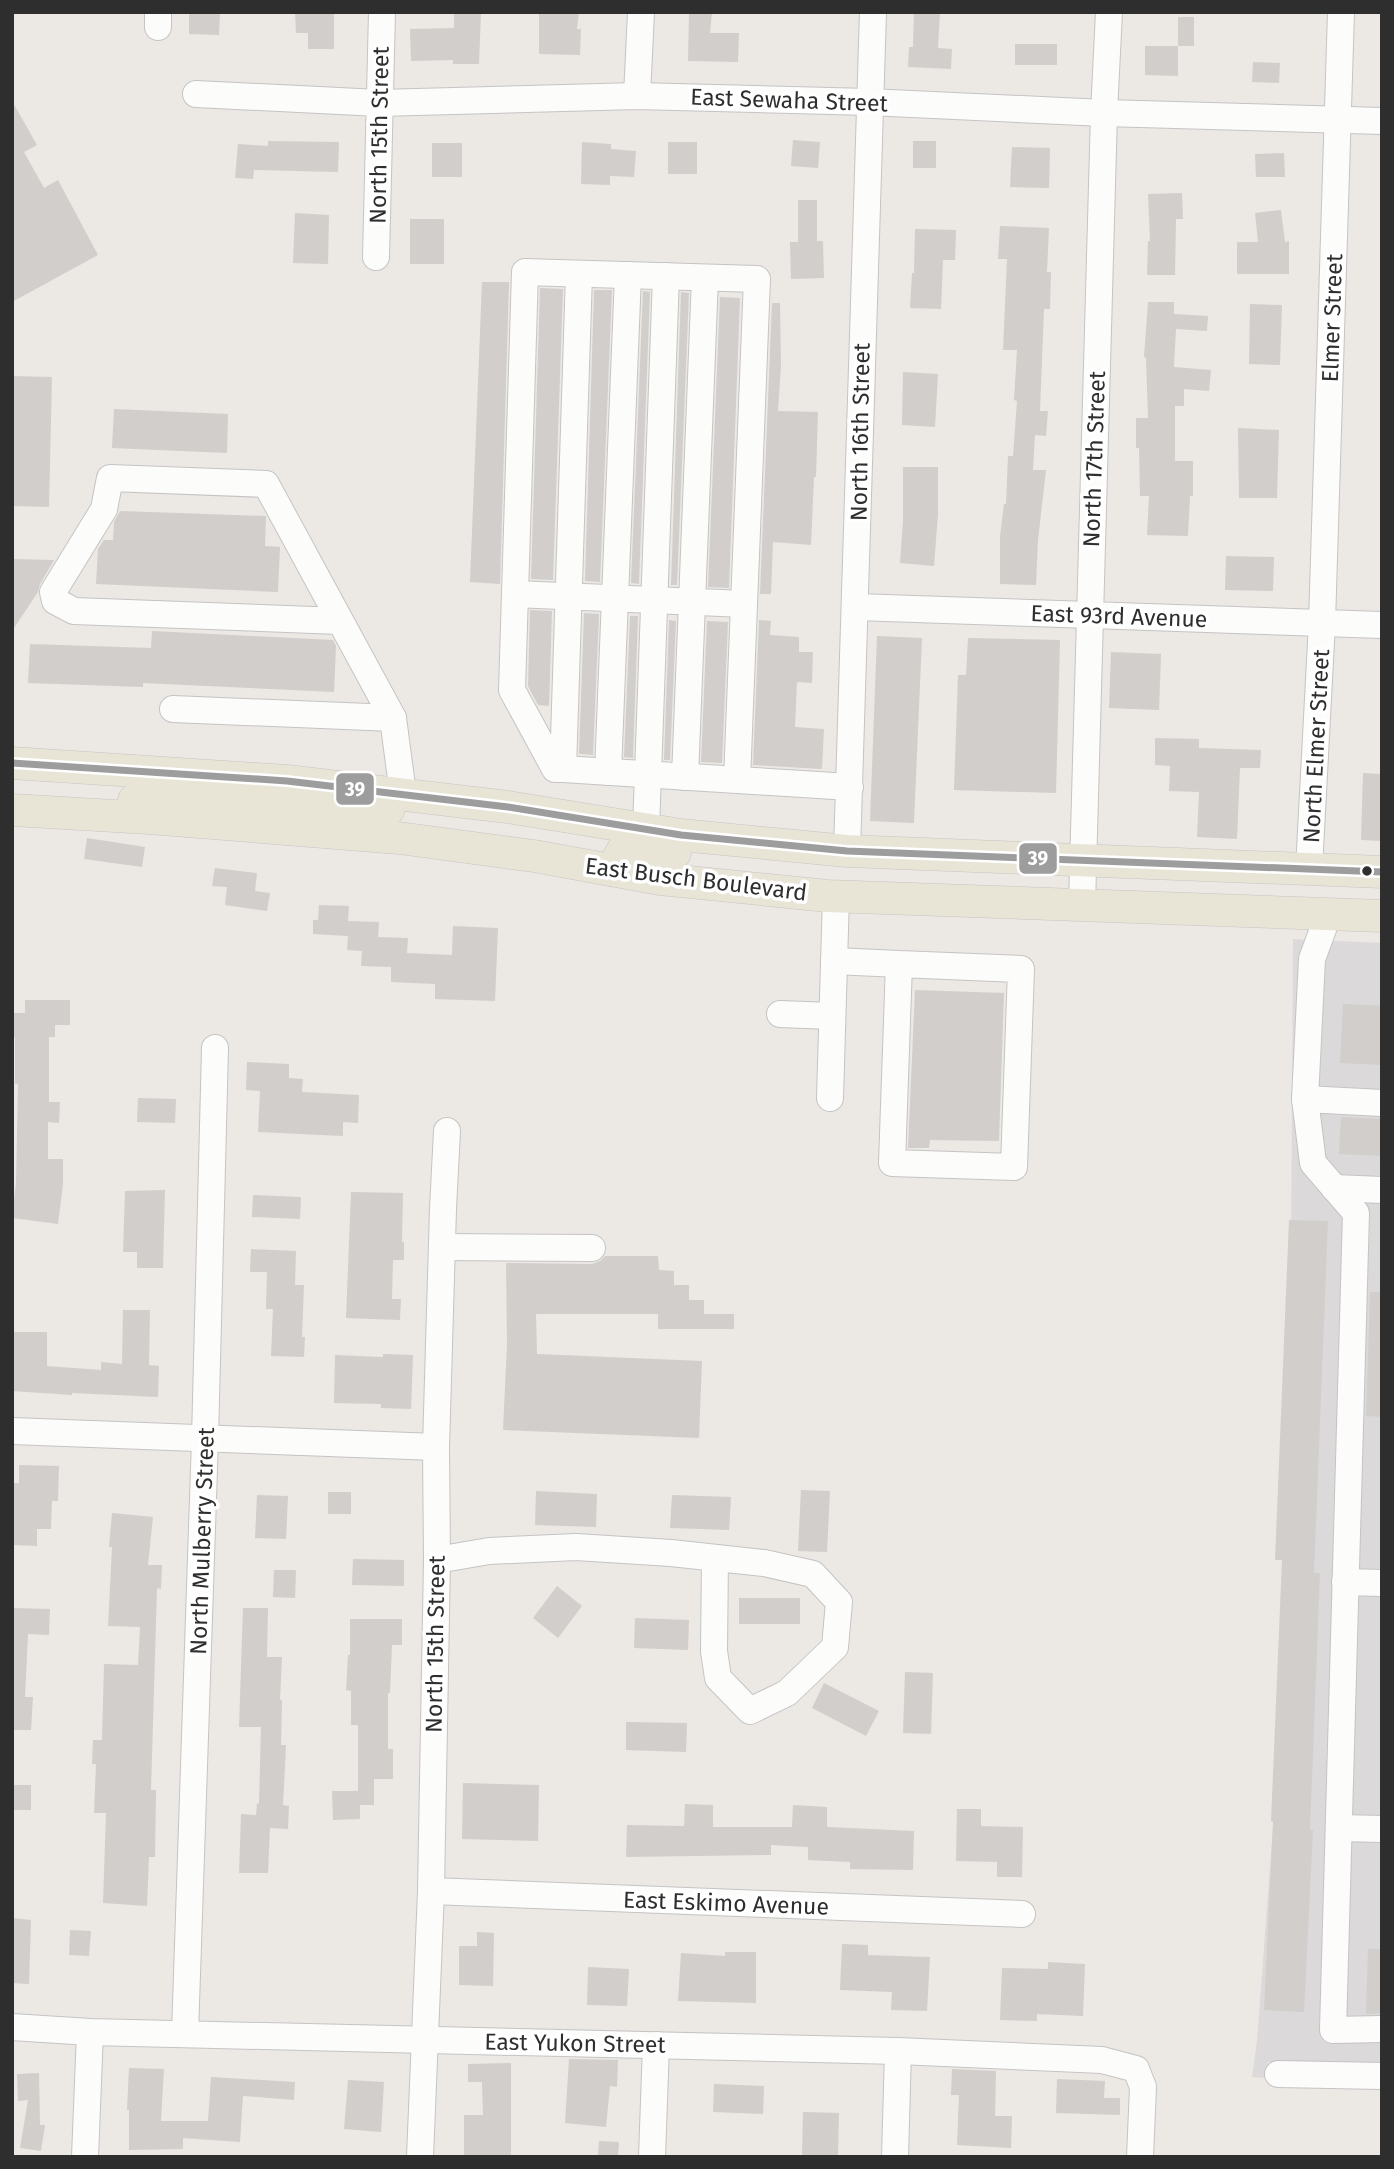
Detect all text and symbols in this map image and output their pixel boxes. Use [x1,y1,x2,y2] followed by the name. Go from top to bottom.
[363,45,395,224] street label: North 15th Street
[690,83,889,117] street label: East Sewaha Street
[1316,253,1348,383] street label: Elmer Street
[844,342,876,521] street label: North 16th Street
[1077,370,1111,548] street label: North 17th Street
[1030,599,1208,633] street label: East 93rd Avenue
[1297,648,1335,844] street label: North Elmer Street
[335,772,375,806] line badge: 39
[344,778,366,801] text: 39
[1018,842,1058,875] line badge: 39
[1027,847,1049,870] text: 39
[583,851,809,907] street label: East Busch Boulevard
[1360,864,1374,878] unlabelled marker
[184,1426,220,1655] street label: North Mulberry Street
[419,1554,451,1733] street label: North 15th Street
[622,1885,830,1921] street label: East Eskimo Avenue
[484,2027,667,2059] street label: East Yukon Street

